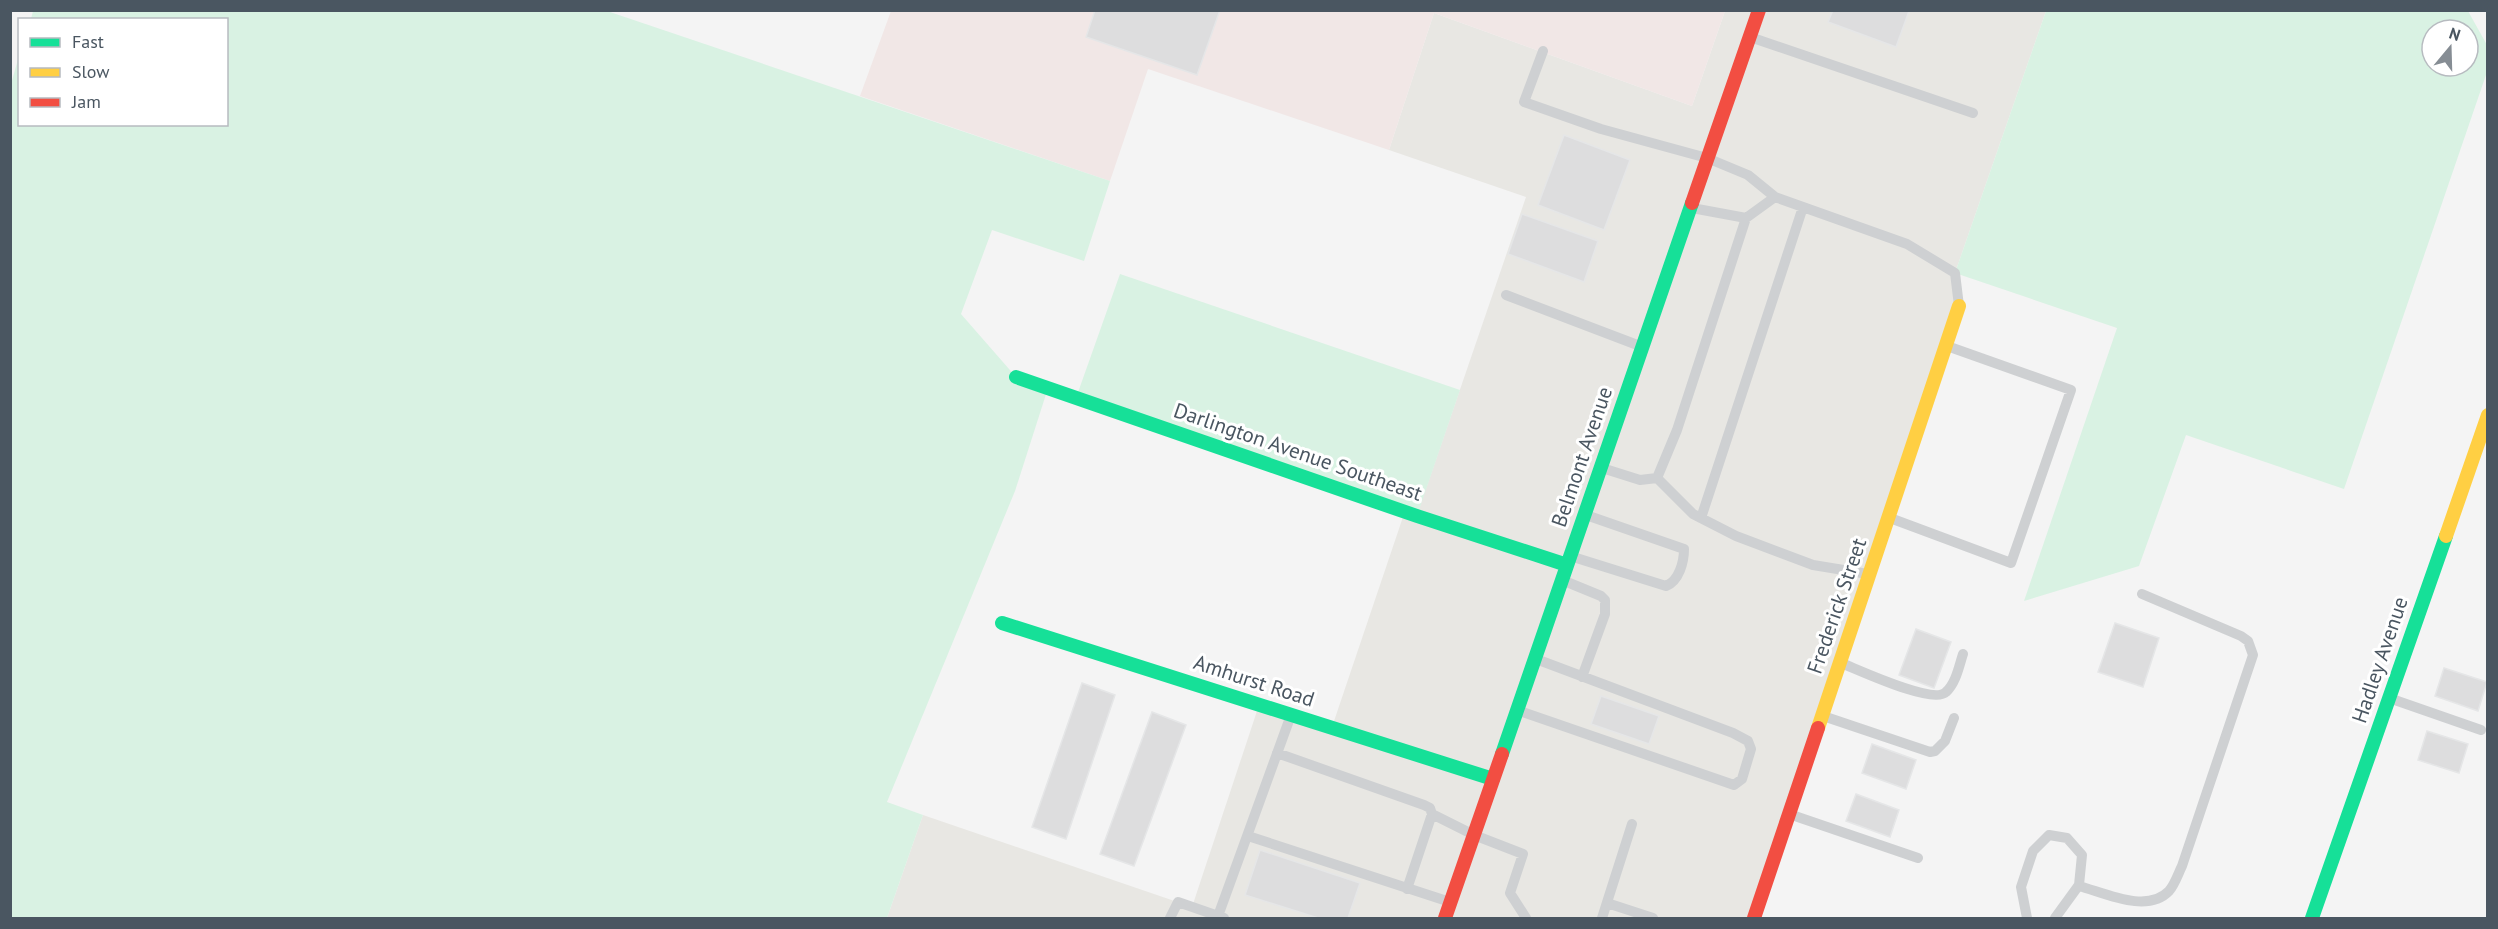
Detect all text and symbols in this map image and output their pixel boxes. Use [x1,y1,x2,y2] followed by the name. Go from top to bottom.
[18,18,228,126] legend
[2420,18,2480,78] north arrow
[2447,23,2463,45] text: N
[72,30,104,53] text: Fast
[72,60,110,83] text: Slow
[71,90,101,113] text: Jam
[1545,383,1618,530] street label: Belmont Avenue
[1170,396,1426,507] street label: Darlington Avenue Southeast
[1801,535,1872,677] street label: Frederick Street
[2345,593,2414,727] street label: Hadley Avenue
[1190,648,1318,713] street label: Amhurst Road

